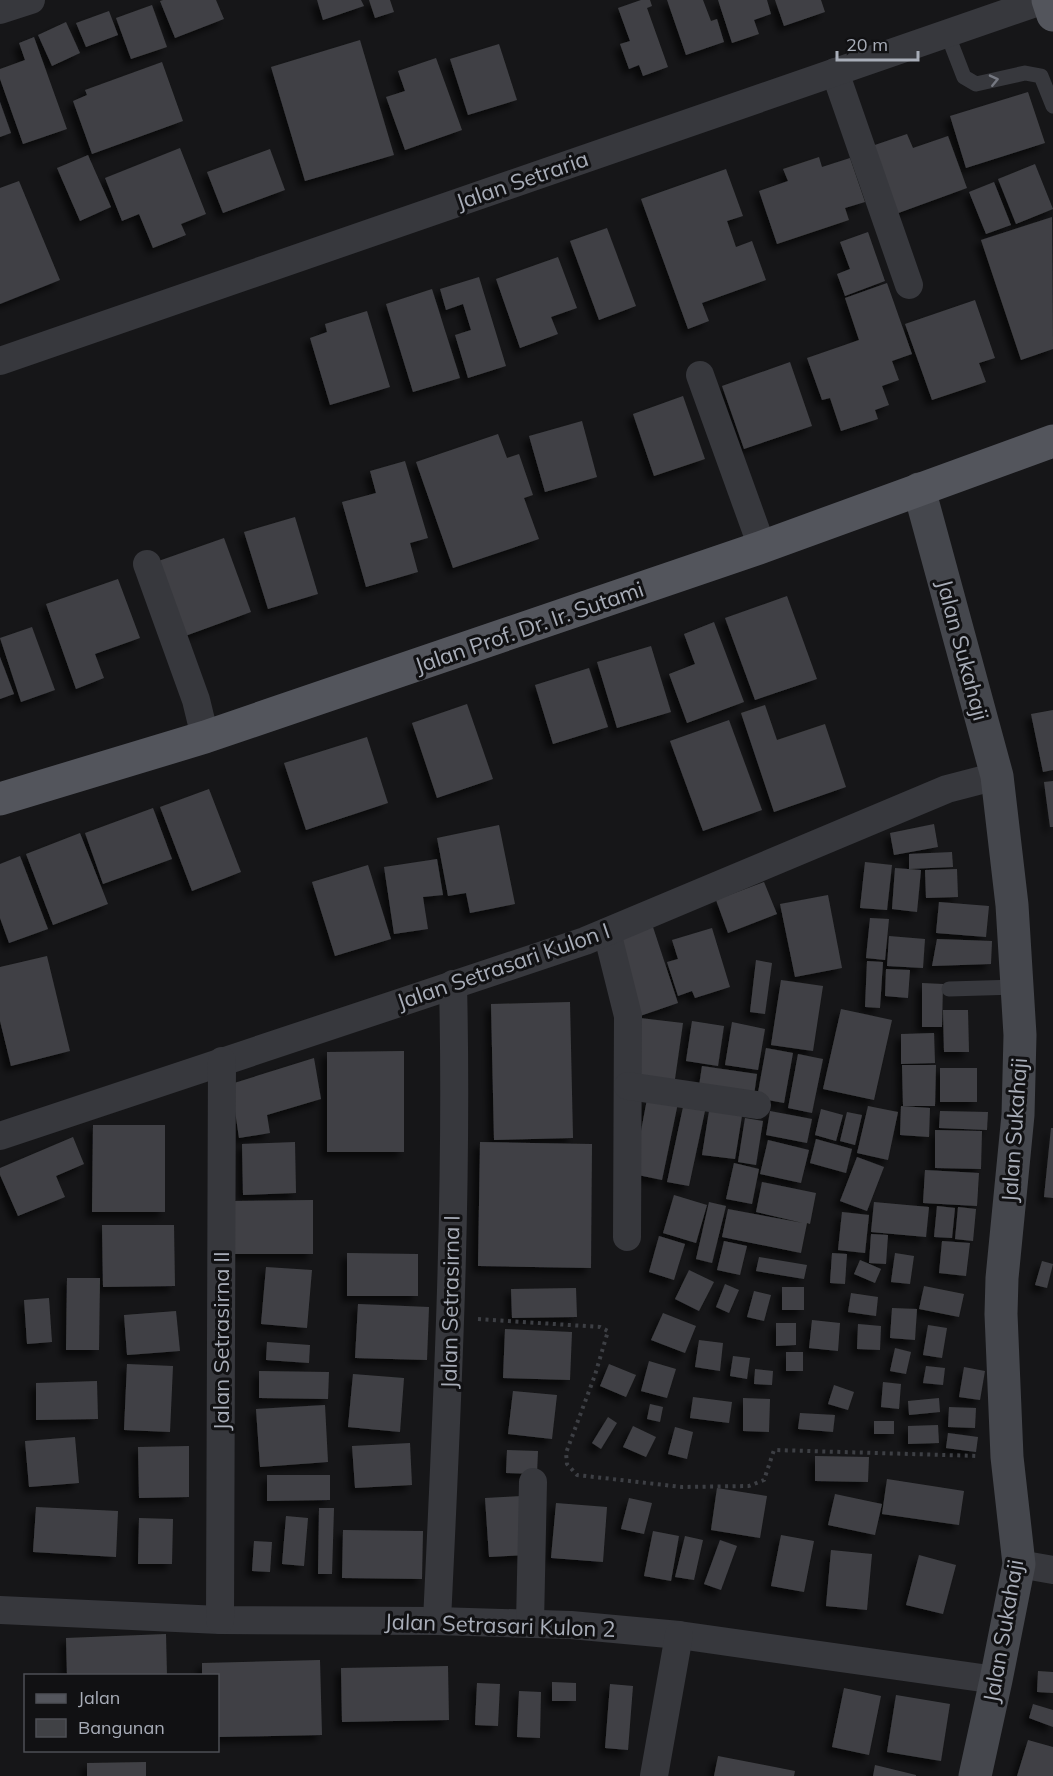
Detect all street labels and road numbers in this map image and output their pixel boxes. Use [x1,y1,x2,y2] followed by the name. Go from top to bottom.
[452,144,592,216] street label: Jalan Setraria
[411,575,647,679] street label: Jalan Prof. Dr. Ir. Sutami
[931,576,995,724] street label: Jalan Sukahaji
[393,916,613,1016] street label: Jalan Setrasari Kulon I
[995,1057,1033,1203] street label: Jalan Sukahaji
[434,1215,466,1389] street label: Jalan Setrasirna I
[207,1251,235,1431] street label: Jalan Setrasirna II
[977,1557,1029,1705] street label: Jalan Sukahaji
[384,1607,616,1643] street label: Jalan Setrasari Kulon 2

